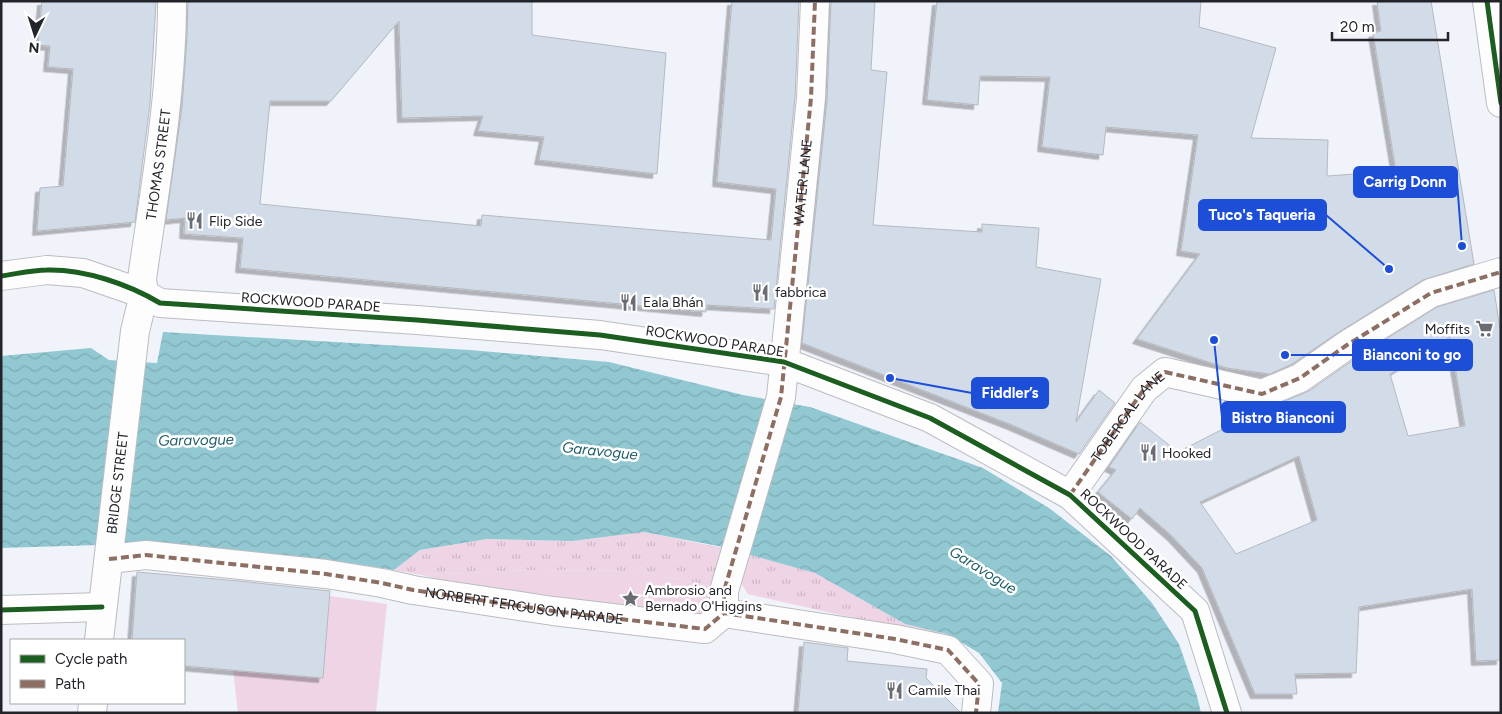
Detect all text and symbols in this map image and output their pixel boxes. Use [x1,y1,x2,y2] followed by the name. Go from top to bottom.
[10,10,60,60] north arrow
[1332,10,1448,42] scale bar
[1340,18,1374,36] text: 20 m
[28,39,40,56] text: N
[143,108,175,221] street label: THOMAS STREET
[790,138,816,226] street label: WATER LANE
[1354,167,1457,197] callout: Carrig Donn
[1363,173,1447,191] text: Carrig Donn
[1199,200,1326,230] callout: Tuco's Taqueria
[1209,206,1315,224] text: Tuco's Taqueria
[185,211,205,231] restaurant icon: Flip Side
[209,213,263,230] place label: Flip Side
[751,282,771,302] restaurant icon: fabbrica
[775,284,826,301] place label: fabbrica
[240,289,382,316] street label: ROCKWOOD PARADE
[619,292,639,312] restaurant icon: Eala Bhán
[643,294,704,311] place label: Eala Bhán
[1474,319,1494,339] supermarket icon: Moffits
[1425,321,1470,338] place label: Moffits
[644,322,786,361] street label: ROCKWOOD PARADE
[1353,340,1472,370] callout: Bianconi to go
[1363,346,1462,364] text: Bianconi to go
[1088,368,1168,465] street label: TOBERGAL LANE
[972,378,1048,408] callout: Fiddler’s
[982,384,1038,402] text: Fiddler’s
[1222,402,1345,432] callout: Bistro Bianconi
[1231,409,1335,427] text: Bistro Bianconi
[158,430,234,450] water label: Garavogue
[103,431,132,535] street label: BRIDGE STREET
[561,438,639,464] water label: Garavogue
[1138,443,1158,463] restaurant icon: Hooked
[1162,445,1211,462] place label: Hooked
[1077,485,1191,593] street label: ROCKWOOD PARADE
[946,542,1020,598] water label: Garavogue
[645,582,762,615] place label: Ambrosio and Bernado O'Higgins
[424,584,624,628] street label: NORBERT FERGUSON PARADE
[621,588,641,608] place icon: Ambrosio and Bernado O'Higgins
[10,639,185,704] legend
[55,650,127,668] text: Cycle path
[55,675,85,693] text: Path
[884,680,904,700] restaurant icon: Camile Thai
[908,682,981,699] place label: Camile Thai

